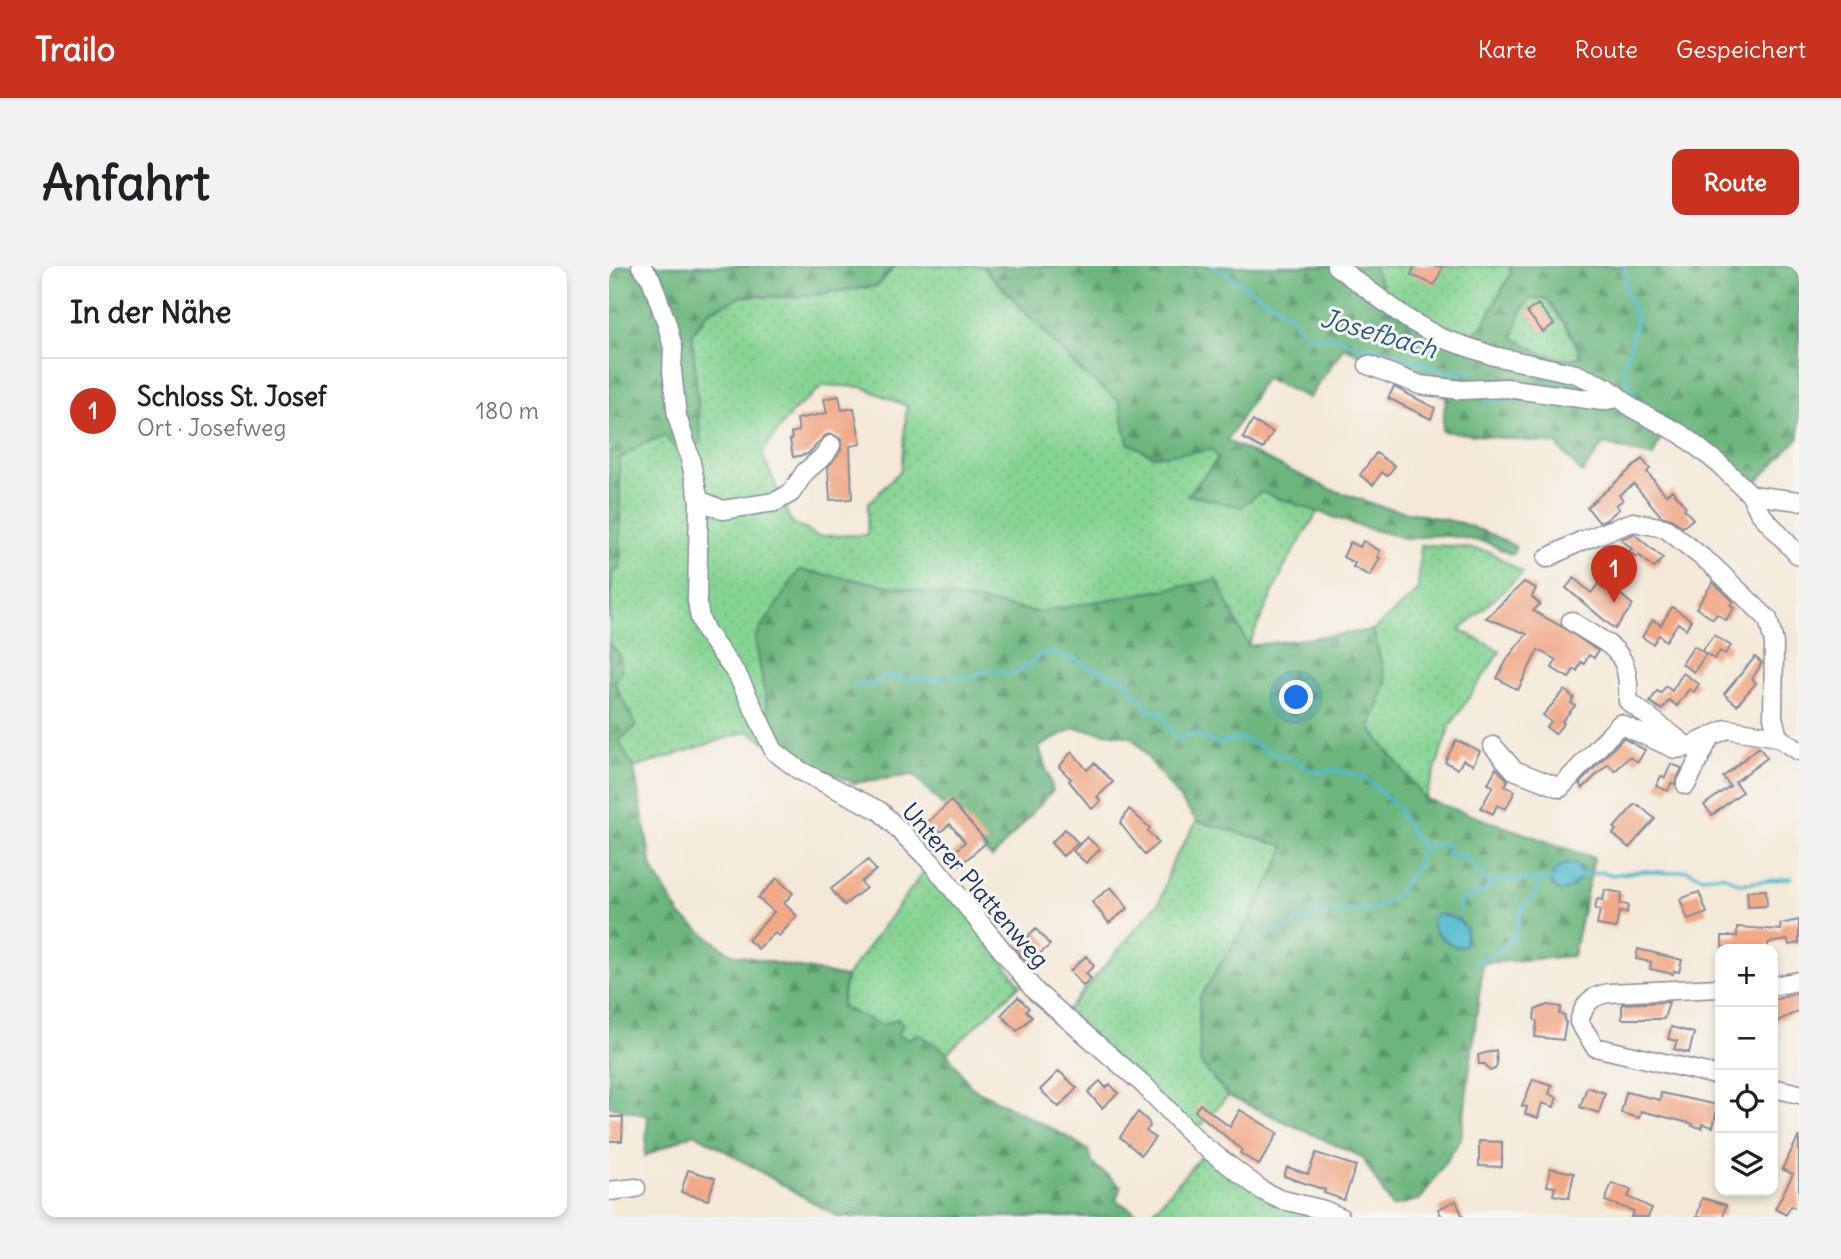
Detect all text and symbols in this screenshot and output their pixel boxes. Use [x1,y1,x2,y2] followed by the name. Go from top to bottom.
[35,28,115,70] text: Trailo
[1478,34,1537,64] text: Karte
[1575,34,1638,64] text: Route
[1676,34,1806,64] text: Gespeichert
[1672,149,1799,215] button: Route
[42,152,210,213] text: Anfahrt
[70,293,232,331] text: In der Nähe
[1317,301,1442,366] water label: Josefbach
[137,380,326,413] text: Schloss St. Josef
[88,396,98,425] text: 1
[476,396,539,425] text: 180 m
[137,413,286,442] text: Ort · Josefweg
[1591,545,1637,603] pin: 1
[1279,680,1313,714] your location
[896,796,1056,974] street label: Unterer Plattenweg
[1715,944,1778,1196] map controls
[1715,944,1778,1007] button: +
[1715,1007,1778,1070] button: −
[1715,1070,1778,1133] button: locate
[1715,1133,1778,1196] button: layers

